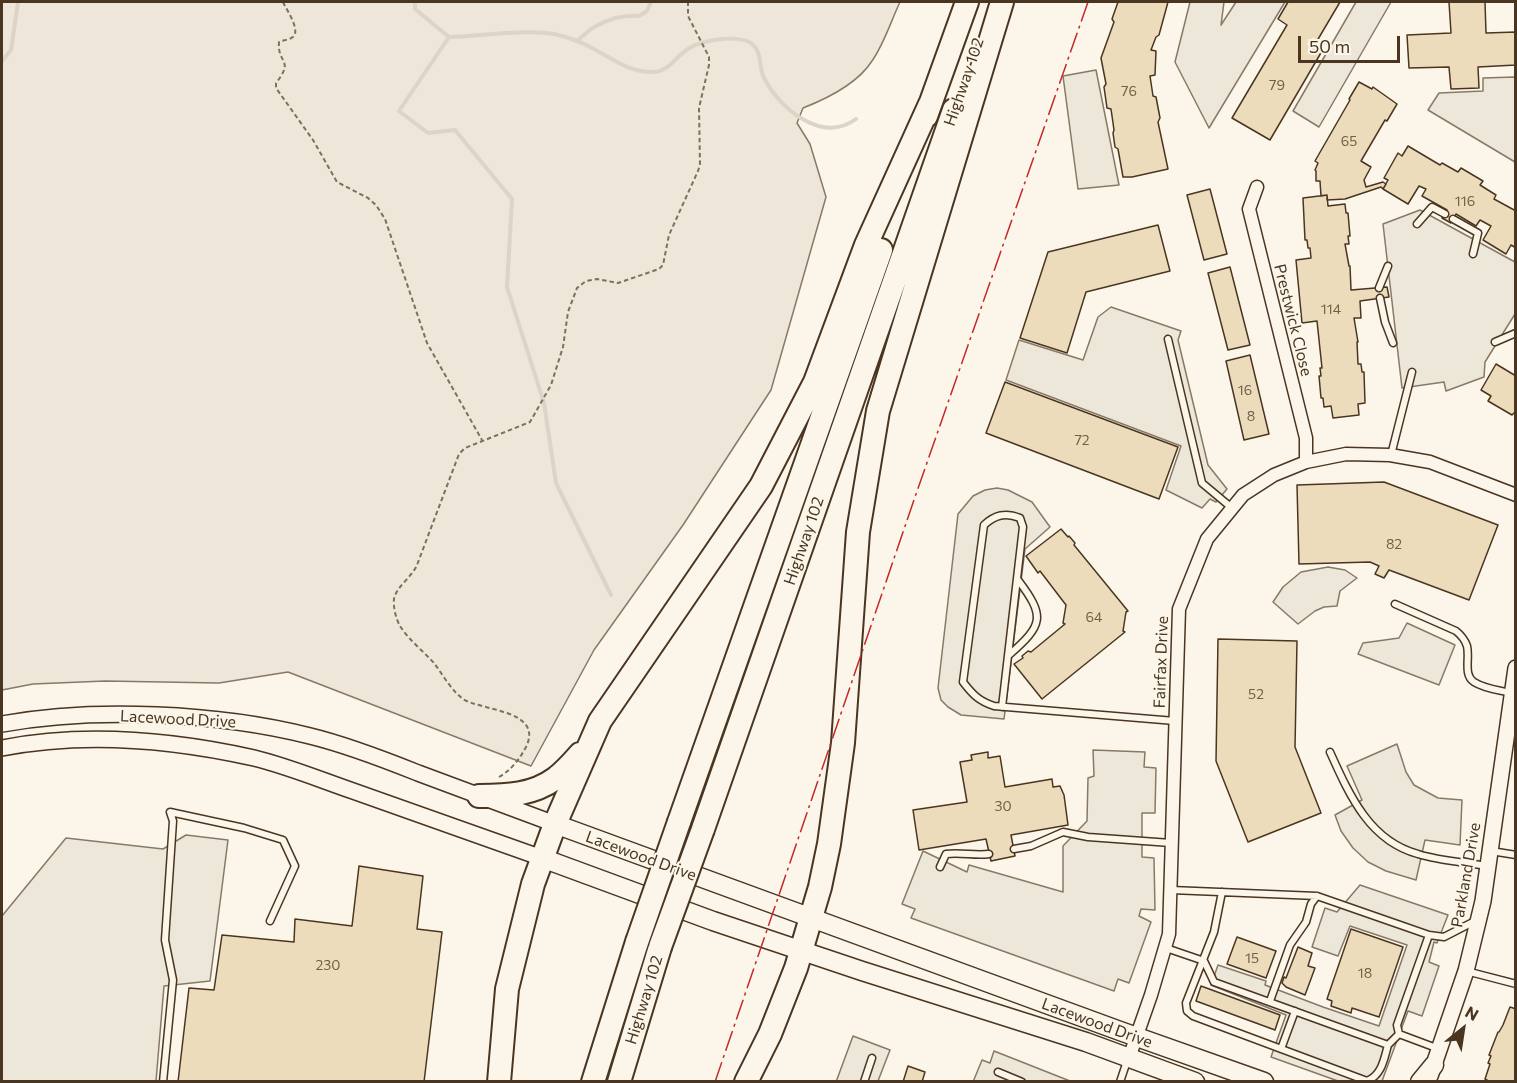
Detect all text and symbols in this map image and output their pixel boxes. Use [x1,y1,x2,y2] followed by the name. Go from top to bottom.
[1301,24,1403,62] scale bar
[940,35,988,129] street label: Highway 102
[1309,35,1350,57] text: 50 m
[1269,77,1285,93] house number: 79
[1121,83,1137,99] house number: 76
[1341,133,1357,149] house number: 65
[1455,193,1475,209] house number: 116
[1270,262,1316,378] street label: Prestwick Close
[1321,301,1341,317] house number: 114
[1238,382,1252,398] house number: 16
[1247,408,1255,424] house number: 8
[1074,432,1090,448] house number: 72
[780,494,828,588] street label: Highway 102
[1386,536,1402,552] house number: 82
[1086,609,1102,625] house number: 64
[1150,615,1172,709] street label: Fairfax Drive
[1248,686,1264,702] house number: 52
[119,706,237,732] street label: Lacewood Drive
[994,798,1012,814] house number: 30
[1447,821,1485,929] street label: Parkland Drive
[583,827,699,885] street label: Lacewood Drive
[1245,950,1259,966] house number: 15
[621,953,667,1047] street label: Highway 102
[316,957,340,973] house number: 230
[1358,965,1372,981] house number: 18
[1039,994,1155,1052] street label: Lacewood Drive
[1433,999,1493,1059] north arrow
[1462,1002,1482,1024] text: N

